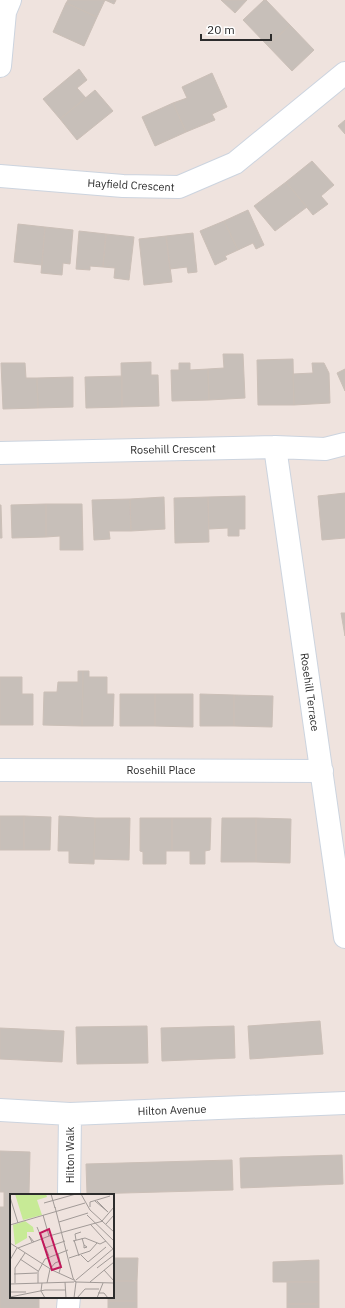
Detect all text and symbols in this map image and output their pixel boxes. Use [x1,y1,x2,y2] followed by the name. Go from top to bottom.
[201,16,271,42] scale bar
[207,22,235,37] text: 20 m
[87,176,175,194] street label: Hayfield Crescent
[130,441,216,457] street label: Rosehill Crescent
[298,652,322,732] street label: Rosehill Terrace
[127,763,196,777] street label: Rosehill Place
[137,1102,207,1118] street label: Hilton Avenue
[63,1126,77,1183] street label: Hilton Walk
[10,1194,114,1298] inset map

